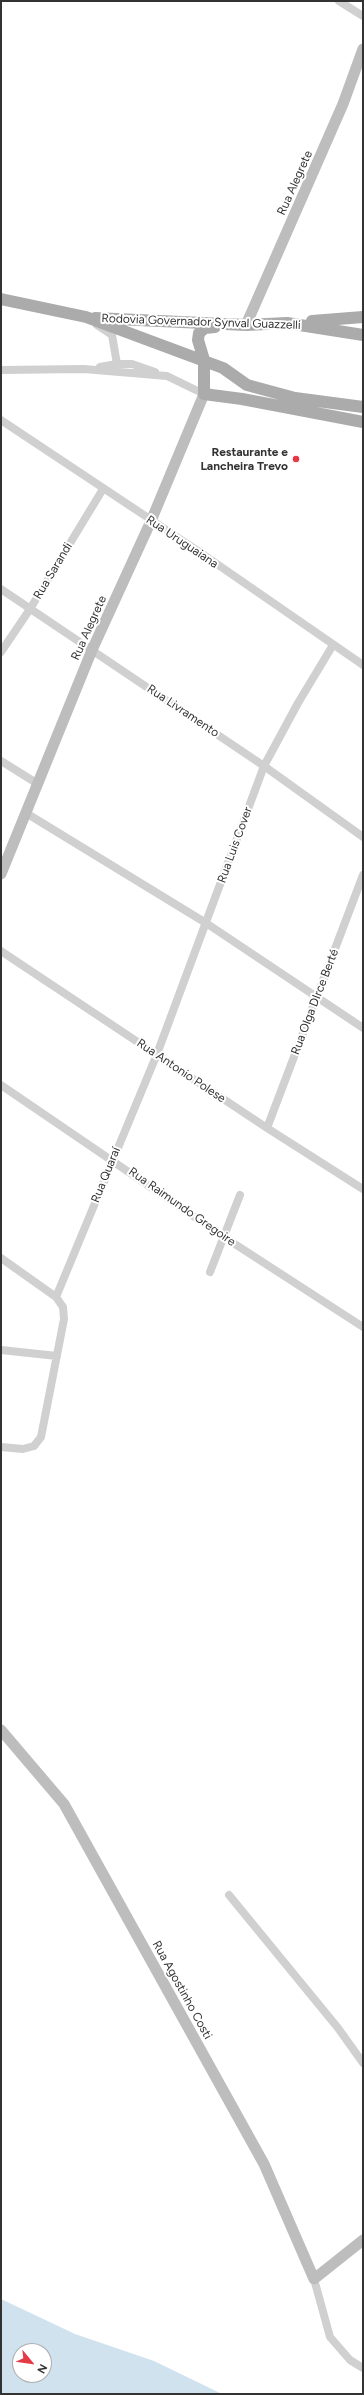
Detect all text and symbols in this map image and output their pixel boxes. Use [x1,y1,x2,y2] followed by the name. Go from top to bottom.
[274,148,316,218] street label: Rua Alegrete
[101,311,301,333] street label: Rodovia Governador Synval Guazzelli
[200,445,288,473] place label: Restaurante e Lancheira Trevo
[291,454,301,464] marker: Restaurante e Lancheira Trevo
[143,513,221,571] street label: Rua Uruguaiana
[30,540,76,602] street label: Rua Sarandi
[68,593,110,663] street label: Rua Alegrete
[144,682,222,740] street label: Rua Livramento
[215,805,255,885] street label: Rua Luis Cover
[288,947,342,1057] street label: Rua Olga DIrce Berté
[134,1036,228,1106] street label: Rua Antonio Polese
[88,1145,124,1205] street label: Rua Quaraí
[126,1165,238,1249] street label: Rua Raimundo Gregoire
[149,1938,215,2042] street label: Rua Agostinho Costi
[12,2343,52,2383] north arrow
[34,2362,50,2375] text: N

